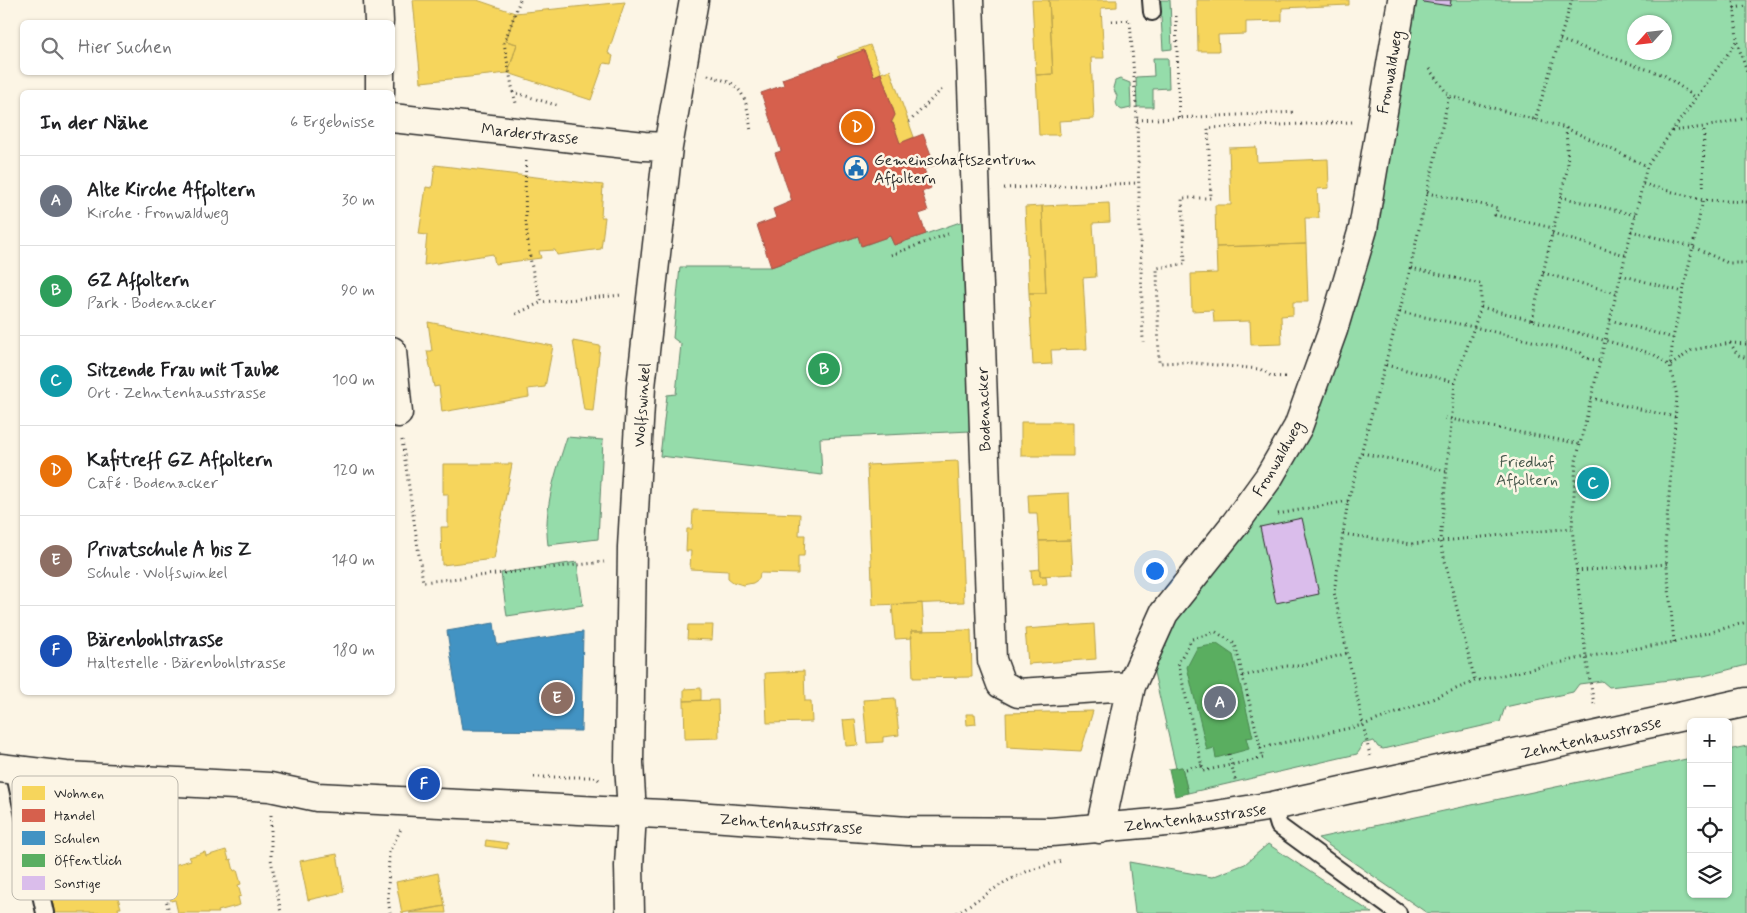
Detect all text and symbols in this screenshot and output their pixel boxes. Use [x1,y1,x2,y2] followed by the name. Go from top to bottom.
[1627,15,1672,60] north arrow
[20,20,395,75] search box
[1373,29,1409,116] street label: Fronwaldweg
[38,34,66,62] icon: search
[78,35,172,60] text: Hier suchen
[841,108,873,146] pin: D
[40,109,148,137] text: In der Nähe
[290,112,375,133] text: 6 Ergebnisse
[480,119,579,150] street label: Marderstrasse
[874,150,1036,191] place label: Gemeinschaftszentrum Affoltern
[843,155,869,181] public building icon: Gemeinschaftszentrum Affoltern
[87,178,255,203] text: Alte Kirche Affoltern
[51,190,61,211] text: A
[342,190,375,211] text: 30 m
[87,203,229,224] text: Kirche · Fronwaldweg
[87,268,189,293] text: GZ Affoltern
[51,280,61,301] text: B
[341,280,375,301] text: 90 m
[87,293,216,314] text: Park · Bodenacker
[808,350,840,388] pin: B
[87,358,279,383] text: Sitzende Frau mit Taube
[629,362,656,448] street label: Wolfswinkel
[973,366,996,452] street label: Bodenacker
[50,370,62,391] text: C
[332,370,375,391] text: 100 m
[87,383,266,404] text: Ort · Zehntenhausstrasse
[1248,417,1309,501] street label: Fronwaldweg
[87,448,273,473] text: Kafitreff GZ Affoltern
[1496,452,1558,493] park label: Friedhof Affoltern
[50,460,62,481] text: D
[333,460,375,481] text: 120 m
[1577,464,1609,502] pin: C
[87,473,218,494] text: Café · Bodenacker
[87,538,251,563] text: Privatschule A bis Z
[51,550,61,571] text: E
[331,550,375,571] text: 140 m
[1142,558,1168,584] your location
[87,563,227,584] text: Schule · Wolfswinkel
[87,628,223,653] text: Bärenbohlstrasse
[52,640,60,661] text: F
[332,640,375,661] text: 180 m
[87,653,286,674] text: Haltestelle · Bärenbohlstrasse
[541,679,573,717] pin: E
[1204,683,1236,721] pin: A
[1519,712,1664,765] street label: Zehntenhausstrasse
[1687,718,1732,898] map controls
[1687,718,1732,763] button: +
[1687,763,1732,808] button: −
[408,765,440,803] pin: F
[12,776,178,900] legend
[54,785,104,803] text: Wohnen
[1123,799,1268,838] street label: Zehntenhausstrasse
[54,807,95,825] text: Handel
[1687,808,1732,853] button: locate
[719,809,863,840] street label: Zehntenhausstrasse
[54,830,100,848] text: Schulen
[54,852,122,870] text: Öffentlich
[1687,853,1732,898] button: layers
[54,875,101,893] text: Sonstige

